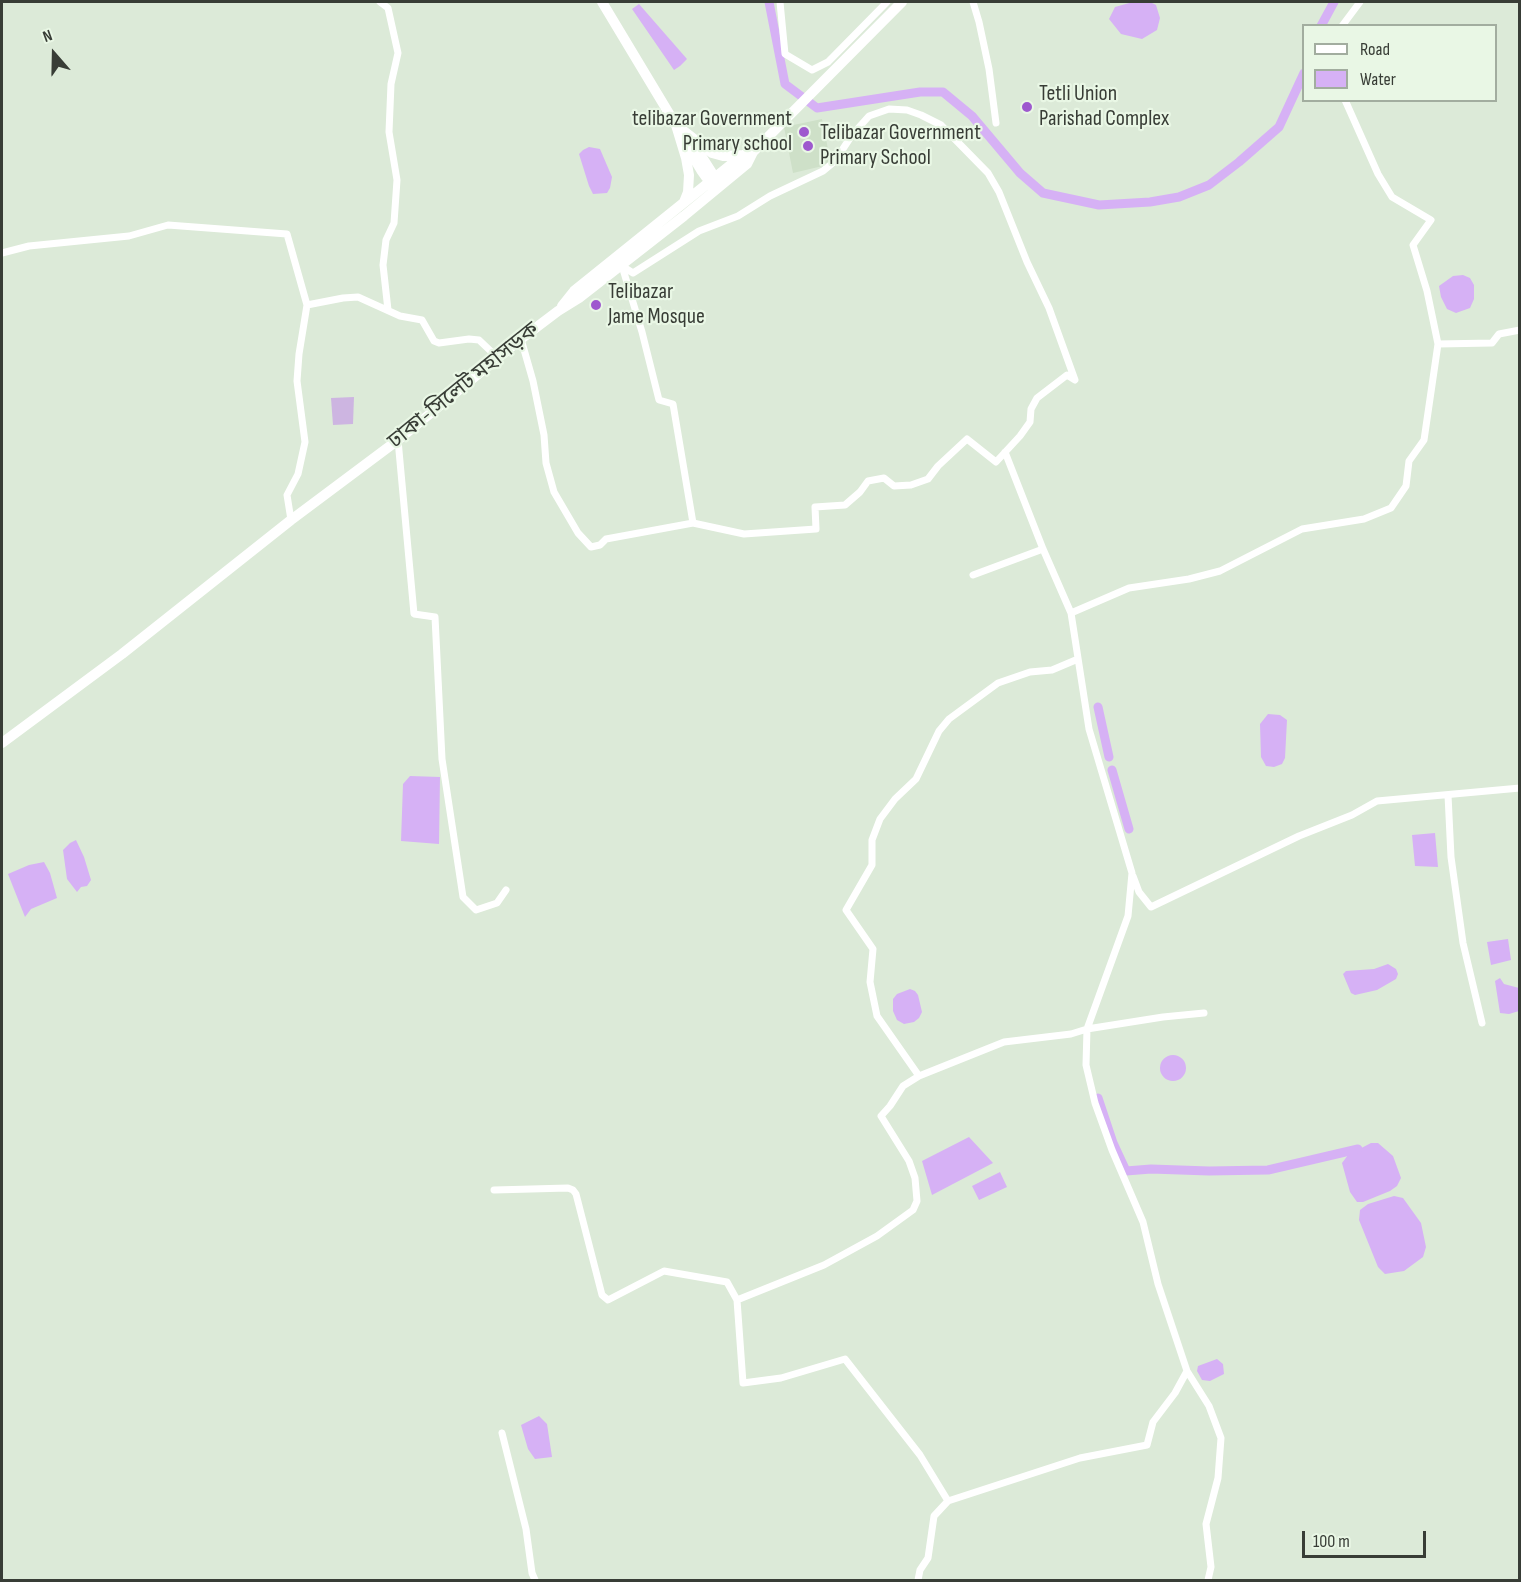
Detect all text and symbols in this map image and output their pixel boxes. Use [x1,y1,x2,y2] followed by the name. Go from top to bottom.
[24,24,84,84] north arrow
[1302,24,1497,102] legend
[40,26,55,47] text: N
[1360,39,1390,60] text: Road
[1360,69,1396,90] text: Water
[1039,81,1169,132] place label: Tetli Union Parishad Complex
[1020,100,1034,114] marker: Tetli Union Parishad Complex
[632,106,792,158] place label: telibazar Government Primary school
[820,120,981,172] place label: Telibazar Government Primary School
[797,125,811,139] marker: telibazar Government Primary school
[801,139,815,153] marker: Telibazar Government Primary School
[608,279,705,330] place label: Telibazar Jame Mosque
[589,298,603,312] marker: Telibazar Jame Mosque
[383,317,545,455] street label: ঢাকা-সিলেট মহাসড়ক
[1305,1519,1430,1557] scale bar
[1313,1531,1350,1552] text: 100 m

